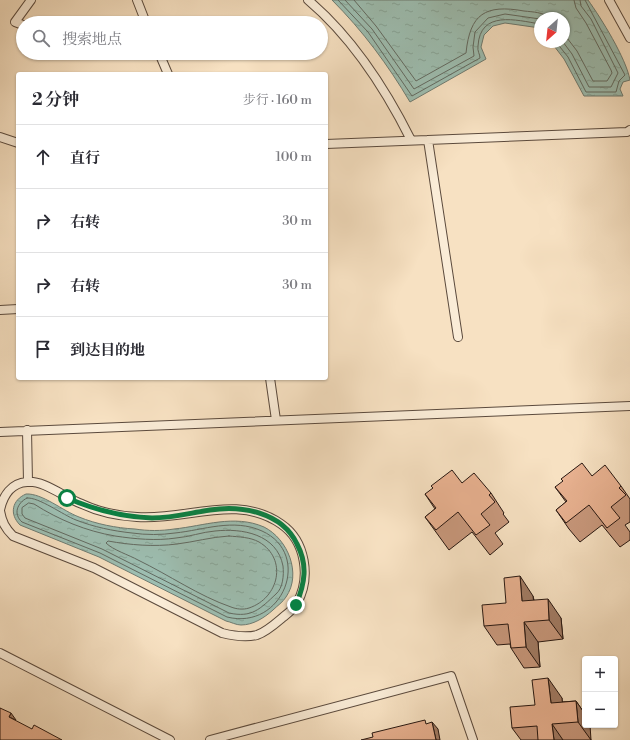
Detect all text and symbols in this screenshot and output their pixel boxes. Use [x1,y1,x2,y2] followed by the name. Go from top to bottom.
[534,12,570,48] north arrow
[16,16,328,60] search box
[30,27,52,49] icon: search
[62,30,122,49] text: 搜索地点
[32,89,79,111] text: 2 分钟
[243,92,312,108] text: 步行 · 160 m
[32,146,54,168] icon: ahead
[70,149,100,168] text: 直行
[276,149,312,165] text: 100 m
[32,210,54,232] icon: right
[70,213,100,232] text: 右转
[282,213,312,229] text: 30 m
[32,274,54,296] icon: right
[70,277,100,296] text: 右转
[282,277,312,293] text: 30 m
[32,338,54,360] icon: arrive
[70,341,145,360] text: 到达目的地
[58,489,76,507] route start
[287,596,305,614] route end
[582,656,618,728] map controls
[582,656,618,692] button: +
[582,692,618,728] button: −

